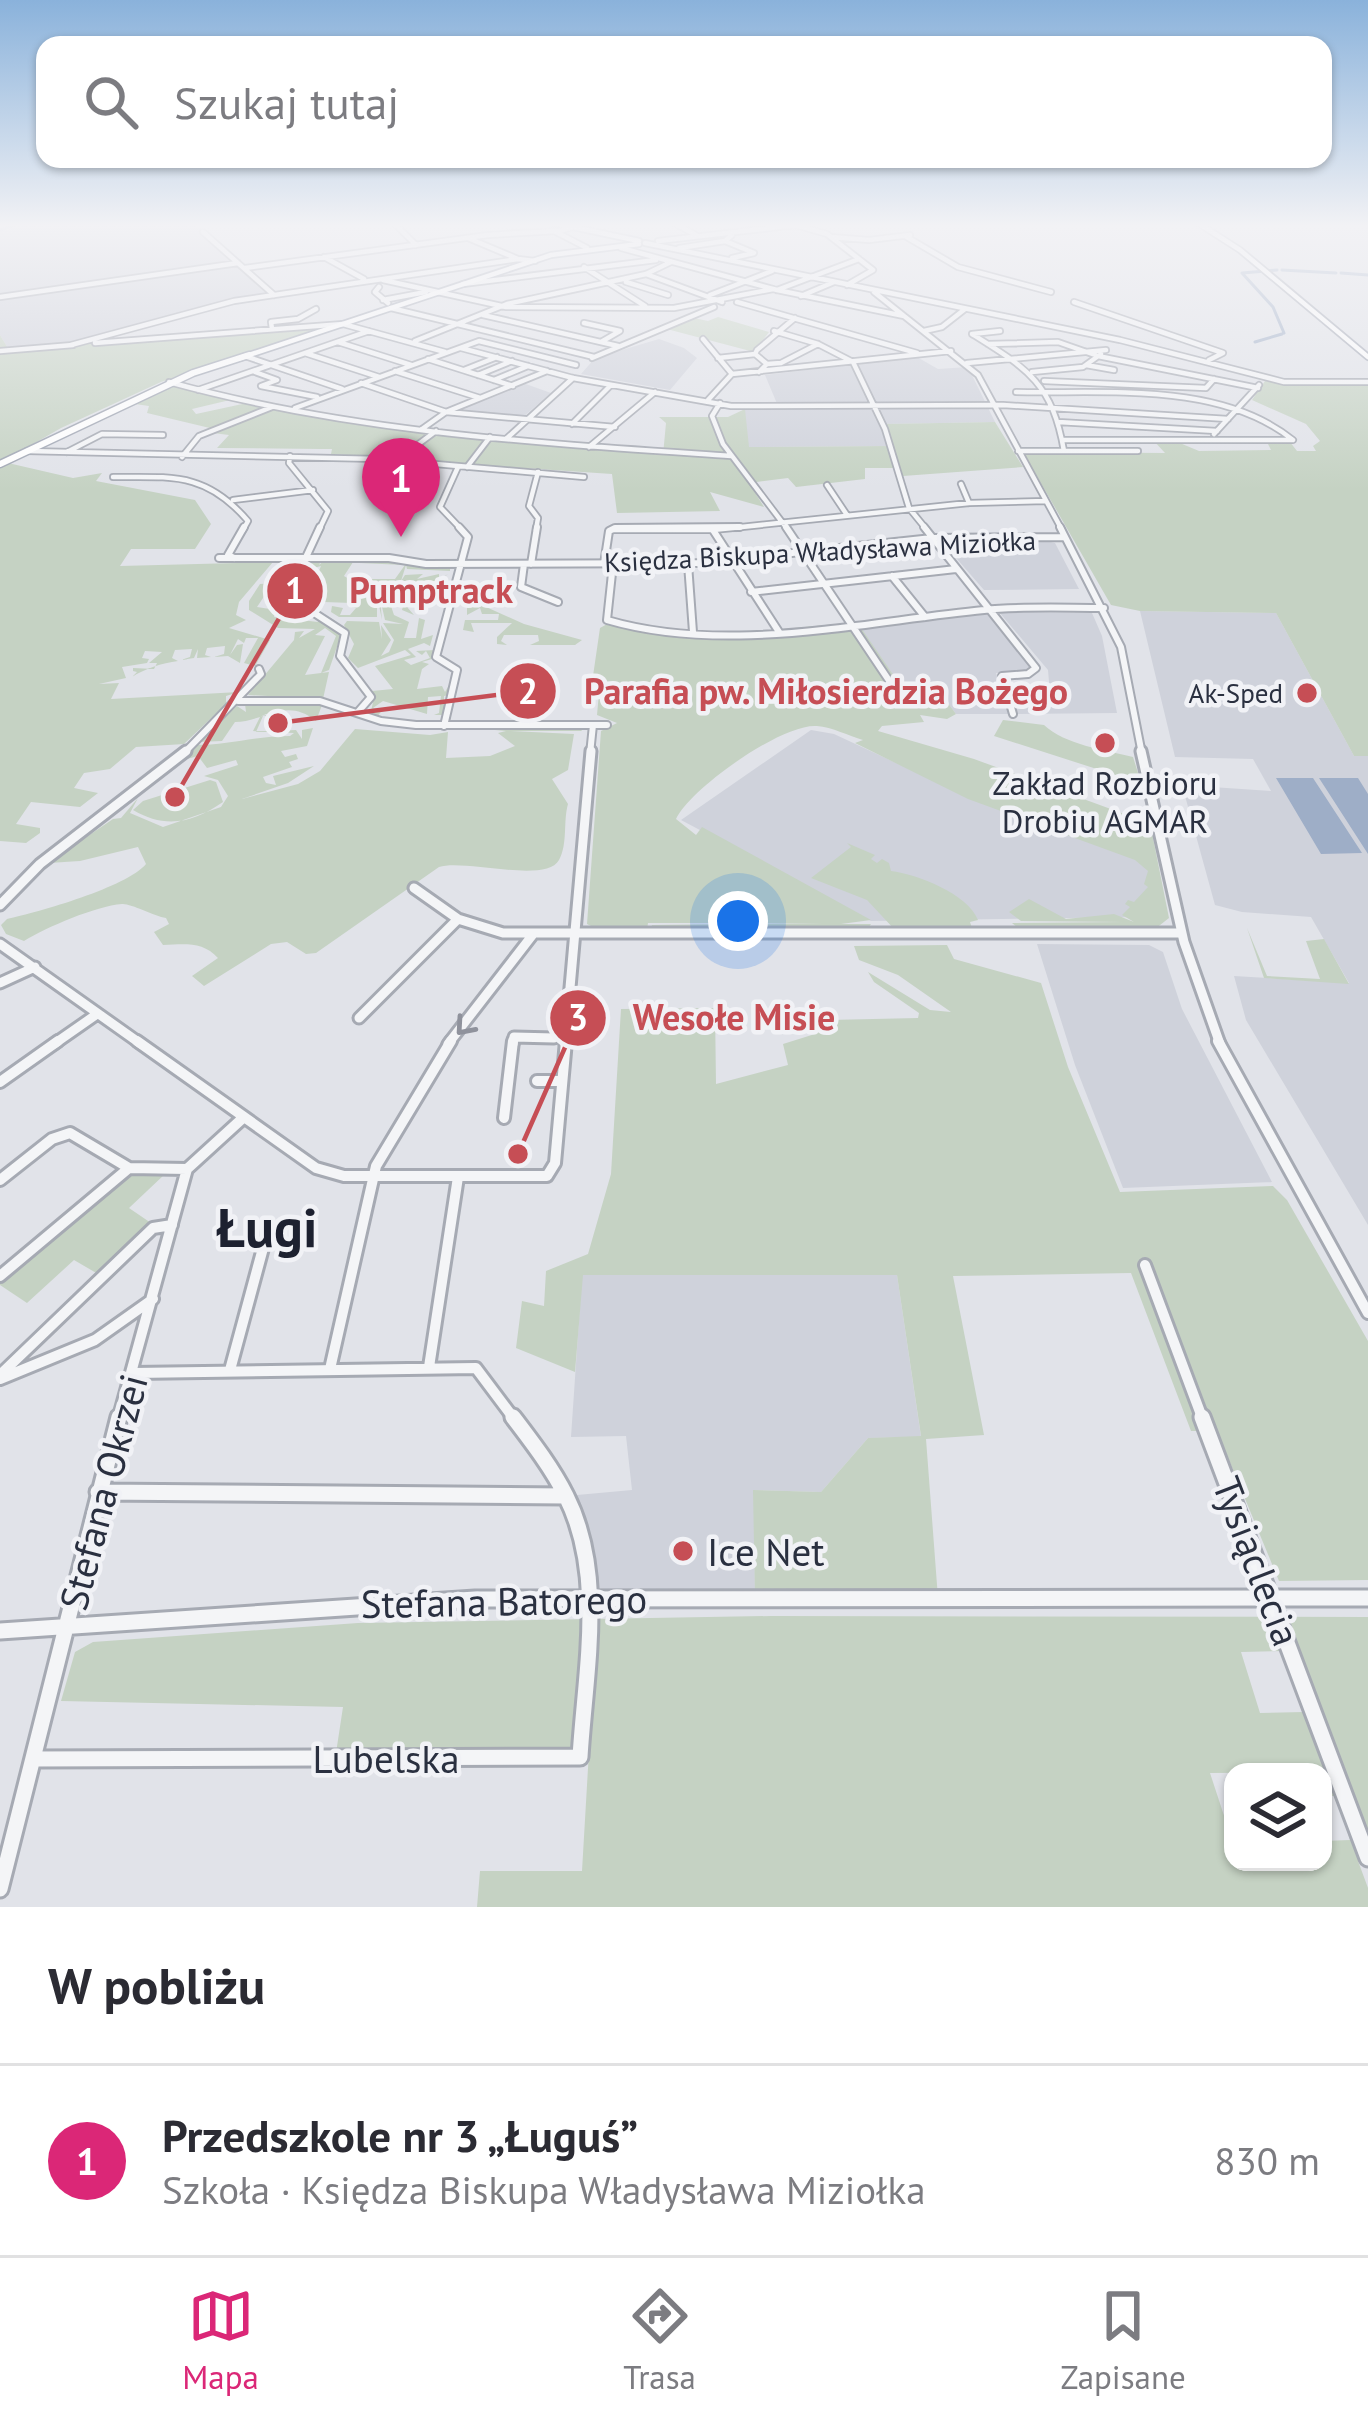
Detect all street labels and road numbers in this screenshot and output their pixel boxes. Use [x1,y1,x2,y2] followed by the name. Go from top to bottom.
[603,523,1037,579] street label: Księdza Biskupa Władysława Miziołka
[47,1369,159,1615] street label: Stefana Okrzei
[1202,1469,1312,1653] street label: Tysiąclecia
[360,1573,648,1629] street label: Stefana Batorego
[312,1733,460,1784] street label: Lubelska

